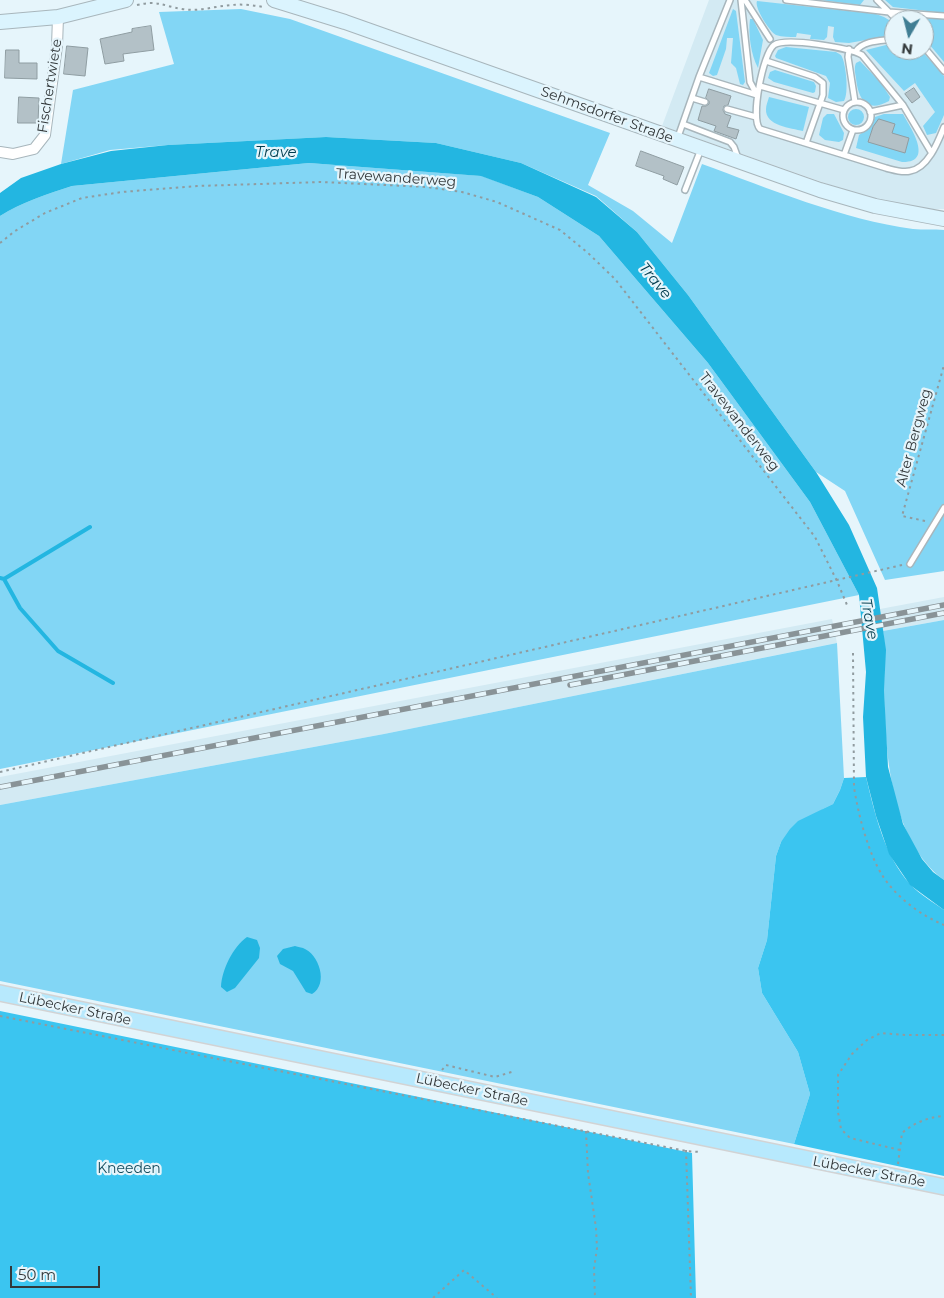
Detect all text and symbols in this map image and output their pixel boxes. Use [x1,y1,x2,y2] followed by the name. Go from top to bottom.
[884,10,934,60] north arrow
[34,38,66,134] street label: Fischertwiete
[900,39,914,59] text: N
[538,83,676,147] street label: Sehmsdorfer Straße
[255,144,297,162] water label: Trave
[335,165,457,191] street label: Travewanderweg
[635,259,675,303] water label: Trave
[695,369,783,475] street label: Travewanderweg
[893,387,935,489] street label: Alter Bergweg
[857,597,881,641] water label: Trave
[17,989,133,1029] street label: Lübecker Straße
[414,1070,530,1110] street label: Lübecker Straße
[811,1153,927,1191] street label: Lübecker Straße
[97,1161,161,1177] park label: Kneeden
[12,1256,102,1288] scale bar
[18,1265,56,1284] text: 50 m

